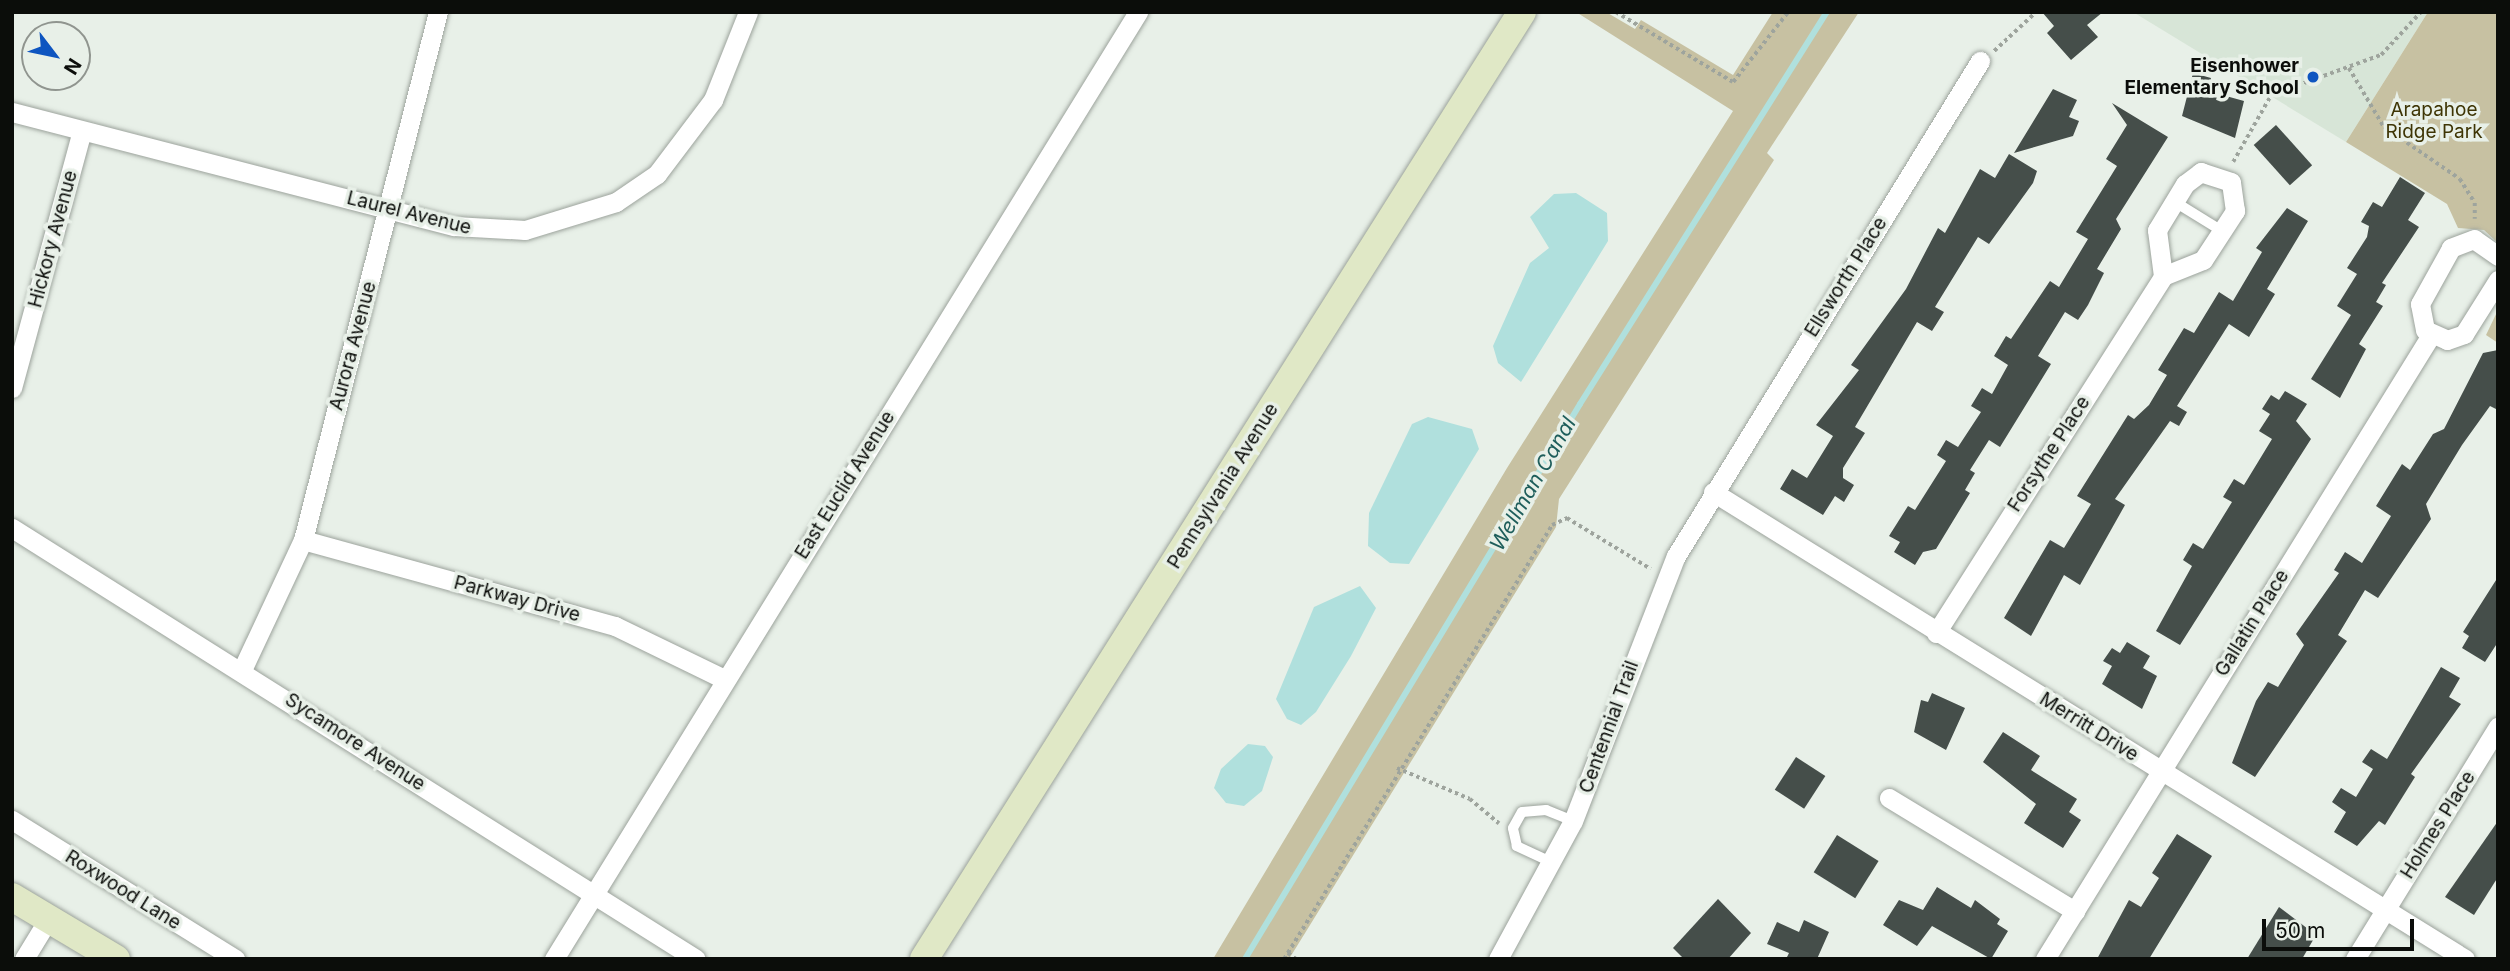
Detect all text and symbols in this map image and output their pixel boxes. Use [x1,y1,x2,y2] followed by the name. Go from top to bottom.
[21,21,91,91] north arrow
[59,54,86,79] text: N
[2125,55,2299,99] place label: Eisenhower Elementary School
[2305,69,2321,85] marker: Eisenhower Elementary School
[2385,99,2483,143] park label: Arapahoe Ridge Park
[24,168,82,310] street label: Hickory Avenue
[345,187,473,239] street label: Laurel Avenue
[1800,213,1892,341] street label: Ellsworth Place
[325,279,381,413] street label: Aurora Avenue
[2003,392,2095,516] street label: Forsythe Place
[1163,399,1283,573] street label: Pennsylvania Avenue
[790,407,900,563] street label: East Euclid Avenue
[1485,413,1581,555] water label: Wellman Canal
[2210,565,2294,681] street label: Gallatin Place
[451,571,583,627] street label: Parkway Drive
[1574,658,1644,796] street label: Centennial Trail
[281,688,429,796] street label: Sycamore Avenue
[2035,688,2143,766] street label: Merritt Drive
[2396,767,2480,883] street label: Holmes Place
[61,845,185,935] street label: Roxwood Lane
[2265,904,2417,948] scale bar
[2275,918,2325,943] text: 50 m

